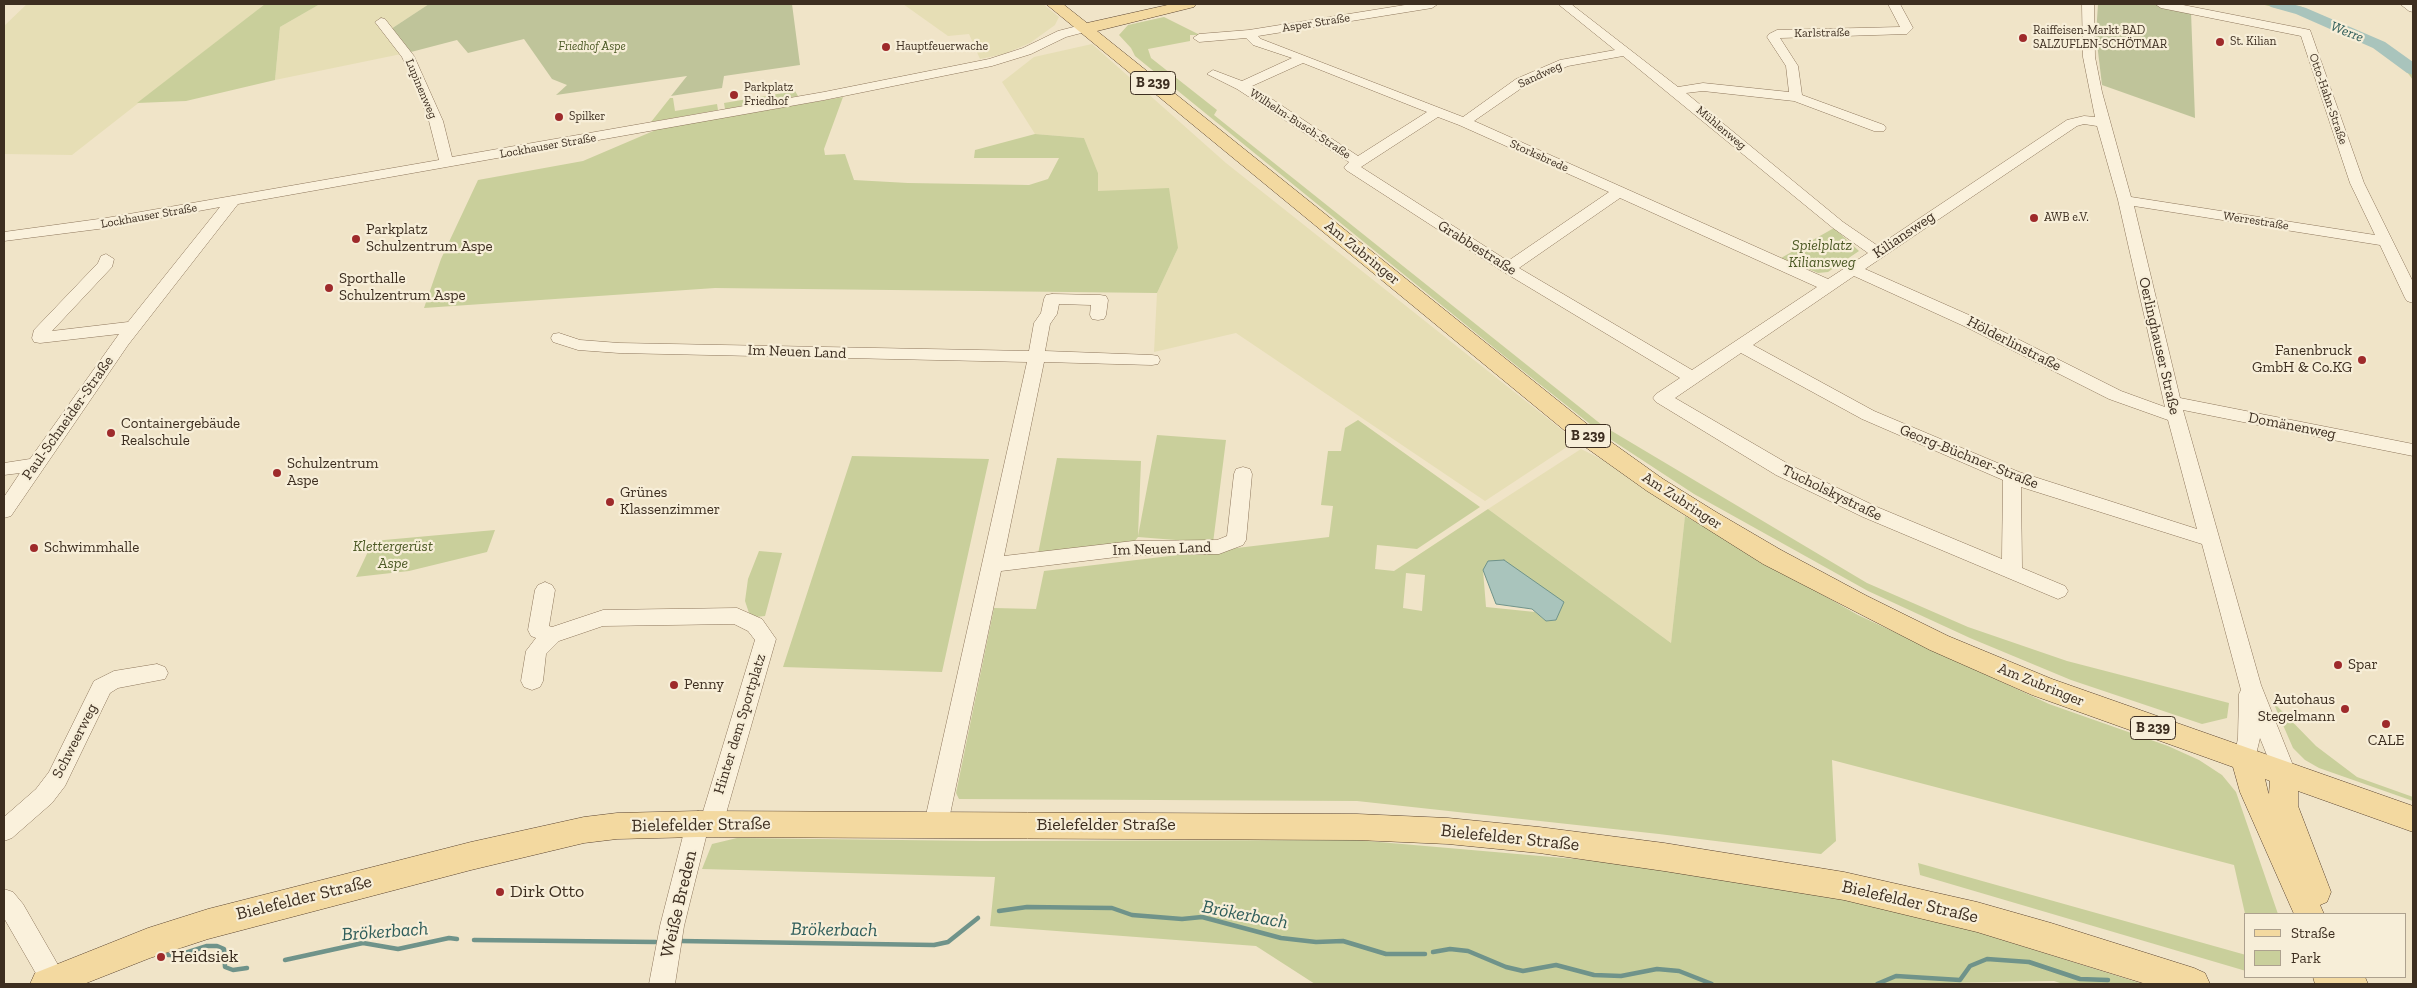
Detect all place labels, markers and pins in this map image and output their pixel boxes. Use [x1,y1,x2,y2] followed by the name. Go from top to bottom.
[2033,24,2167,52] place label: Raiffeisen-Markt BAD SALZUFLEN-SCHÖTMAR
[2017,32,2029,44] marker: Raiffeisen-Markt BAD SALZUFLEN-SCHÖTMAR
[2230,35,2276,49] place label: St. Kilian
[2214,36,2226,48] marker: St. Kilian
[896,40,988,54] place label: Hauptfeuerwache
[880,41,892,53] marker: Hauptfeuerwache
[744,81,793,109] place label: Parkplatz Friedhof
[728,89,740,101] marker: Parkplatz Friedhof
[569,110,605,124] place label: Spilker
[553,111,565,123] marker: Spilker
[2044,211,2089,225] place label: AWB e.V.
[2028,212,2040,224] marker: AWB e.V.
[366,221,493,256] place label: Parkplatz Schulzentrum Aspe
[350,233,362,245] marker: Parkplatz Schulzentrum Aspe
[339,270,466,305] place label: Sporthalle Schulzentrum Aspe
[323,282,335,294] marker: Sporthalle Schulzentrum Aspe
[2252,342,2352,377] place label: Fanenbruck GmbH & Co.KG
[2356,354,2368,366] marker: Fanenbruck GmbH & Co.KG
[121,415,240,450] place label: Containergebäude Realschule
[105,427,117,439] marker: Containergebäude Realschule
[287,455,379,490] place label: Schulzentrum Aspe
[271,467,283,479] marker: Schulzentrum Aspe
[620,484,720,519] place label: Grünes Klassenzimmer
[604,496,616,508] marker: Grünes Klassenzimmer
[44,539,139,557] place label: Schwimmhalle
[28,542,40,554] marker: Schwimmhalle
[2348,656,2378,674] place label: Spar
[2332,659,2344,671] marker: Spar
[684,676,724,694] place label: Penny
[668,679,680,691] marker: Penny
[2258,691,2335,726] place label: Autohaus Stegelmann
[2339,703,2351,715] marker: Autohaus Stegelmann
[2380,718,2392,730] marker: CALE
[2368,732,2404,750] place label: CALE
[510,881,584,903] place label: Dirk Otto
[494,886,506,898] marker: Dirk Otto
[171,946,238,968] place label: Heidsiek
[155,951,167,963] marker: Heidsiek

